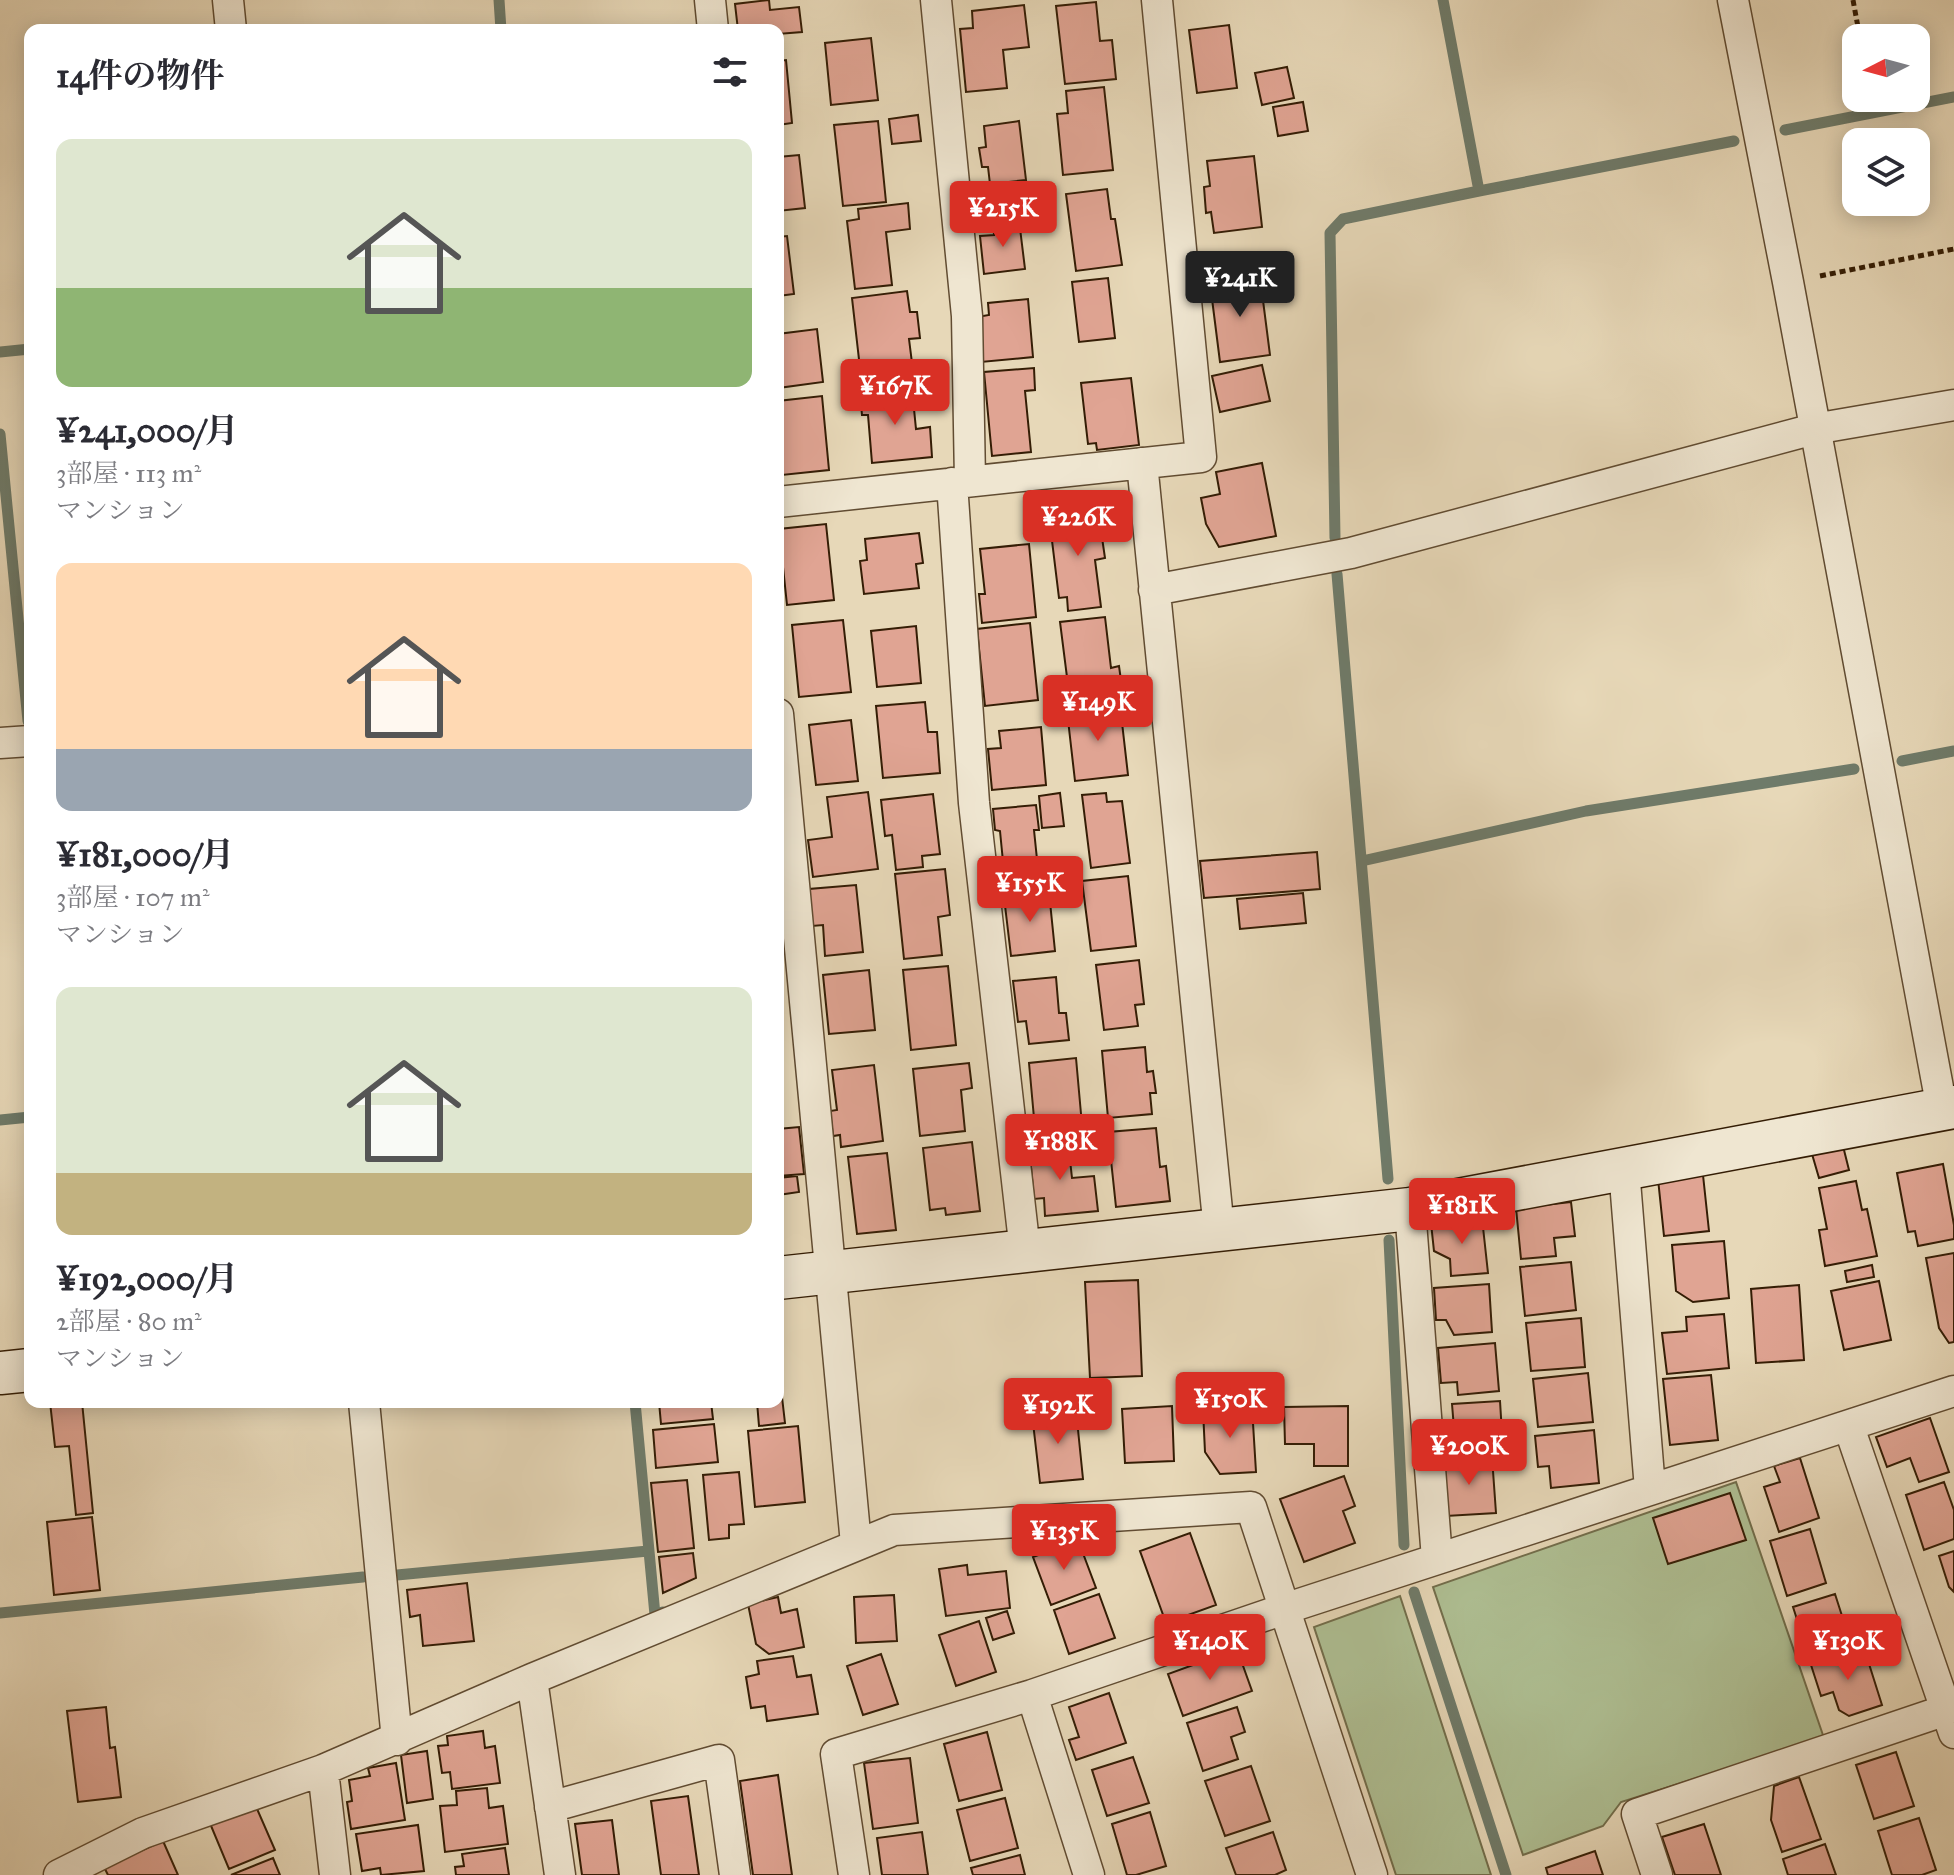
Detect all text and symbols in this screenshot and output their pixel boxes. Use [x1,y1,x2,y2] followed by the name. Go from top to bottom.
[1842,24,1930,112] north arrow
[1842,24,1930,216] map controls
[708,50,752,94] icon: filters
[56,55,224,96] text: 14件の物件
[1842,128,1930,216] button: layers
[947,181,1059,249] pin: ¥215K
[332,191,476,335] icon: home
[968,191,1038,223] text: ¥215K
[1184,251,1296,319] pin: ¥241K
[1203,261,1277,293] text: ¥241K
[839,359,951,427] pin: ¥167K
[859,369,931,401] text: ¥167K
[56,410,239,451] text: ¥241,000/月
[56,457,201,489] text: 3部屋 · 113 m²
[1022,490,1134,558] pin: ¥226K
[56,494,185,526] text: マンション
[1041,500,1115,532] text: ¥226K
[332,615,476,759] icon: home
[1042,675,1154,743] pin: ¥149K
[1061,685,1135,717] text: ¥149K
[56,834,235,875] text: ¥181,000/月
[974,856,1086,924] pin: ¥155K
[995,866,1065,898] text: ¥155K
[56,881,209,913] text: 3部屋 · 107 m²
[56,918,185,950] text: マンション
[332,1039,476,1183] icon: home
[1004,1114,1116,1182] pin: ¥188K
[1023,1124,1097,1156] text: ¥188K
[1406,1178,1518,1246] pin: ¥181K
[1427,1188,1497,1220] text: ¥181K
[56,1258,239,1299] text: ¥192,000/月
[56,1305,202,1337] text: 2部屋 · 80 m²
[56,1342,185,1374] text: マンション
[1174,1372,1286,1440] pin: ¥150K
[1002,1378,1114,1446] pin: ¥192K
[1194,1382,1266,1414] text: ¥150K
[1022,1388,1094,1420] text: ¥192K
[1413,1419,1525,1487] pin: ¥200K
[1430,1429,1508,1461] text: ¥200K
[1008,1504,1120,1572] pin: ¥135K
[1030,1514,1098,1546] text: ¥135K
[1154,1614,1266,1682] pin: ¥140K
[1792,1614,1904,1682] pin: ¥130K
[1172,1624,1248,1656] text: ¥140K
[1812,1624,1884,1656] text: ¥130K

